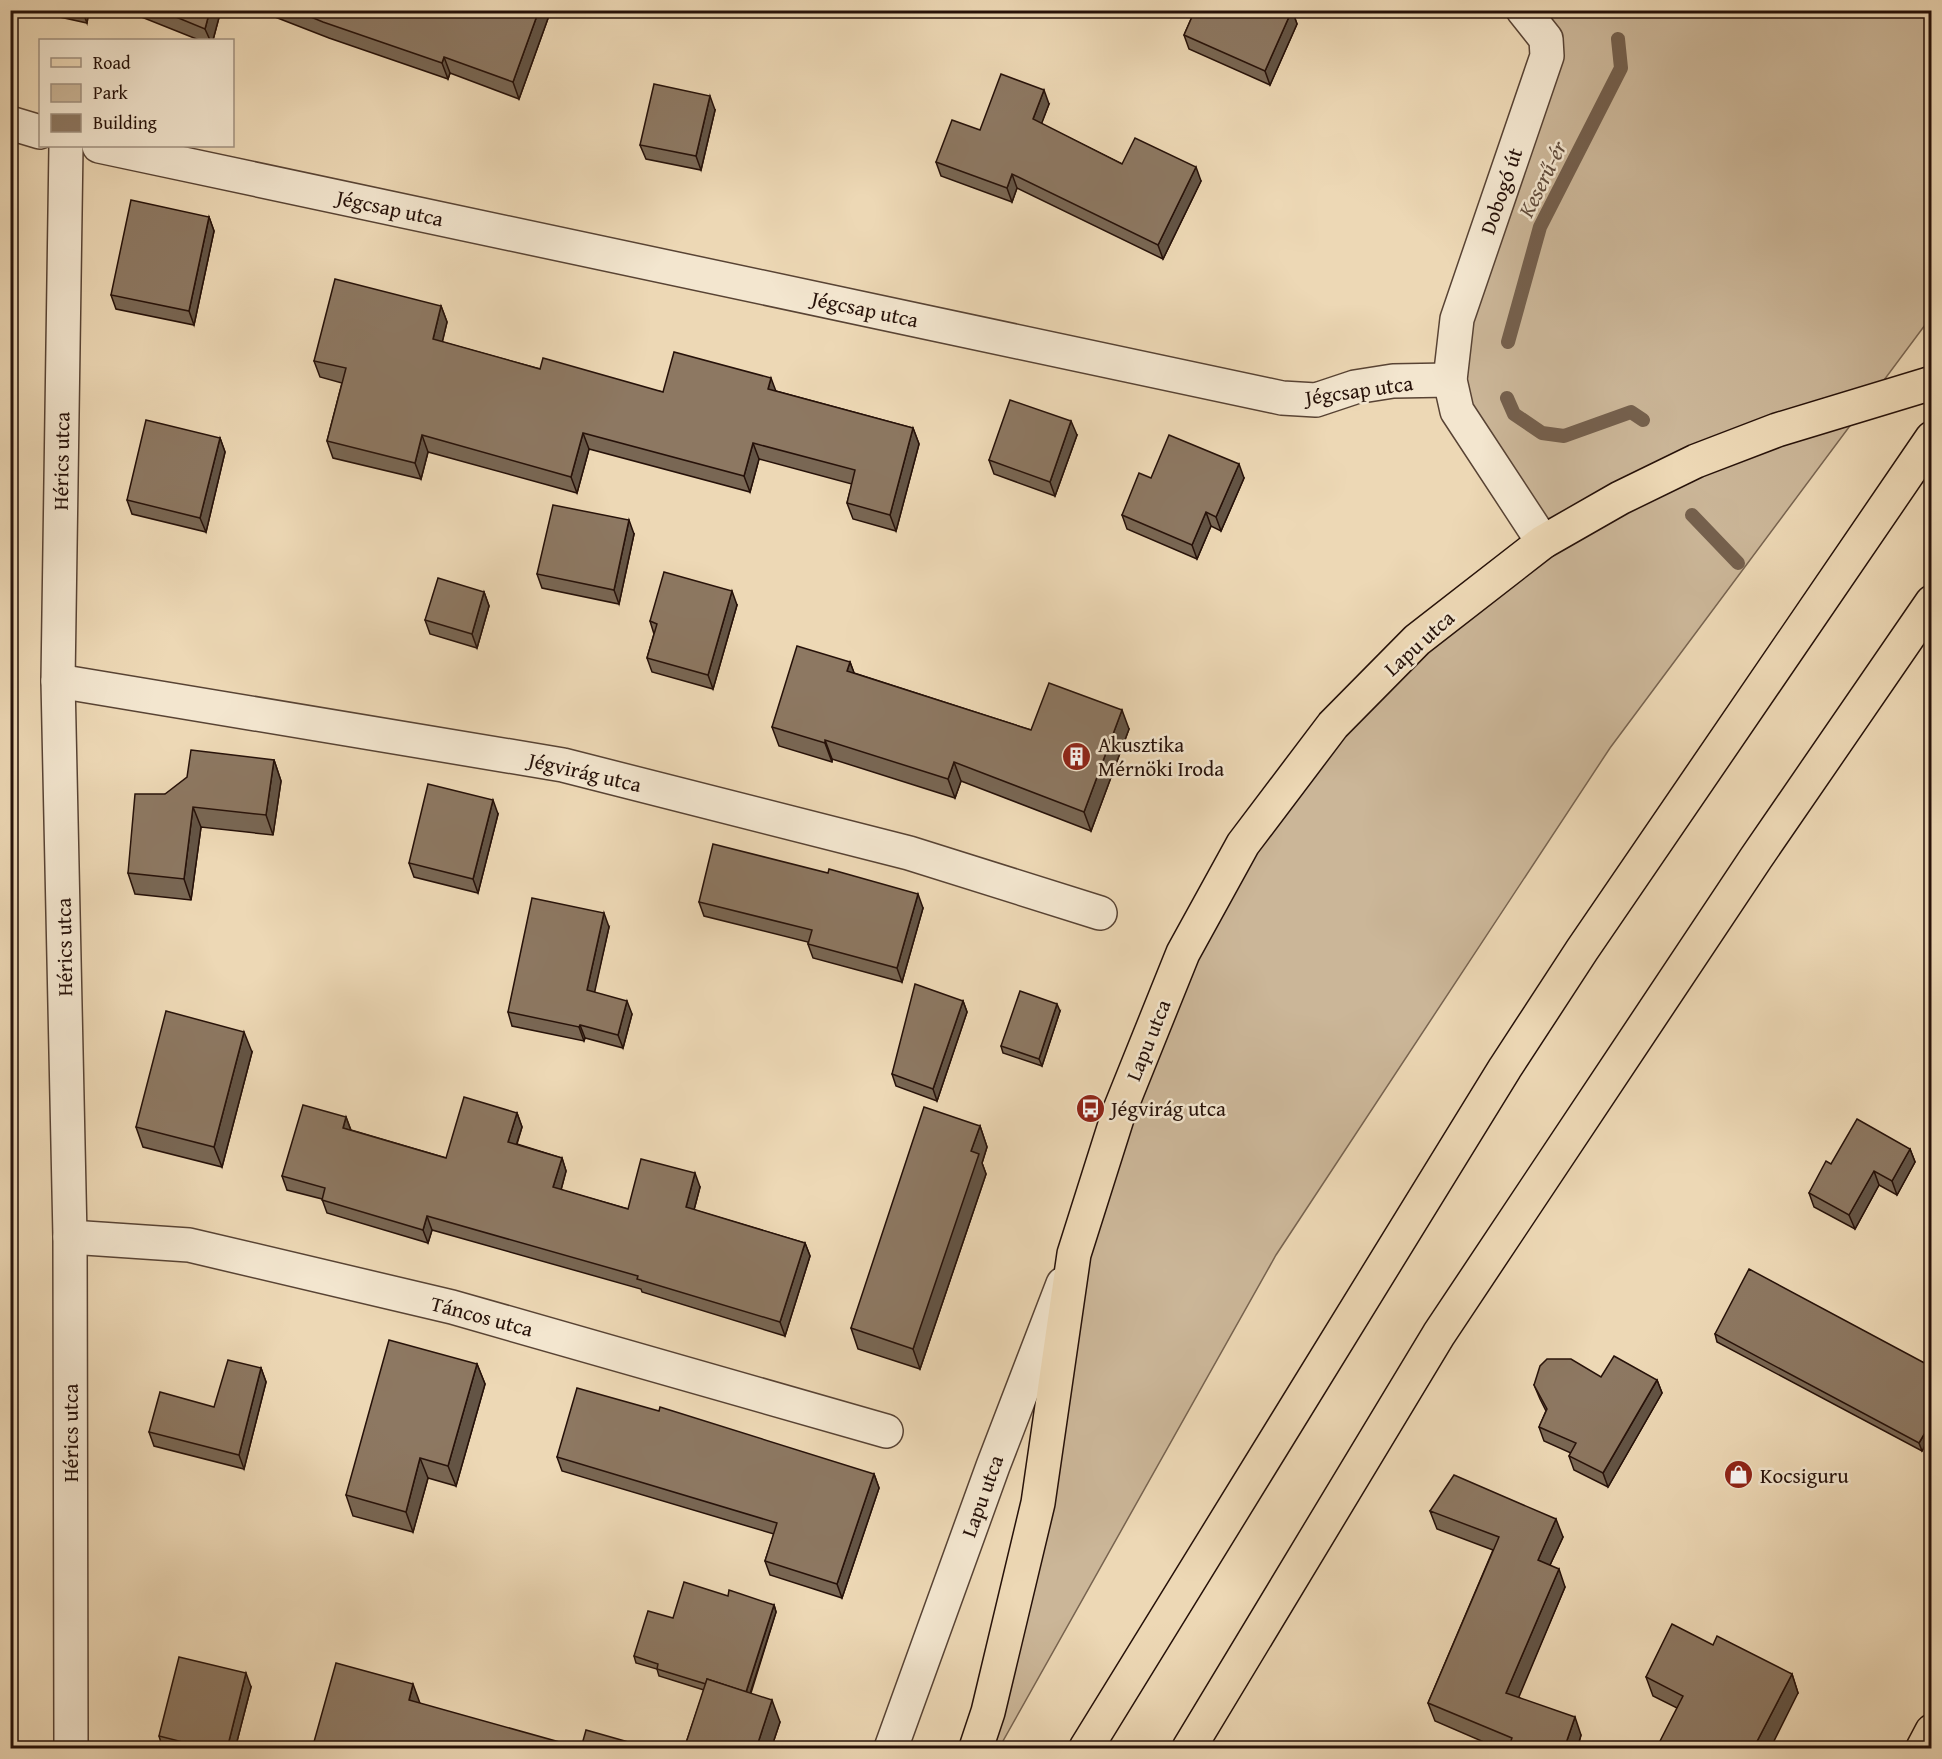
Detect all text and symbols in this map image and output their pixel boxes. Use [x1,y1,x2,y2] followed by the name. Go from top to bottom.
[39,39,234,147] legend
[93,49,131,76] text: Road
[93,79,129,106] text: Park
[93,109,157,136] text: Building
[1509,135,1575,223] water label: Keserű-ér
[1472,143,1530,238] street label: Dobogó út
[331,181,446,234] street label: Jégcsap utca
[806,282,921,335] street label: Jégcsap utca
[1300,367,1415,413] street label: Jégcsap utca
[45,411,77,511] street label: Hérics utca
[1377,603,1461,683] street label: Lapu utca
[1098,729,1224,784] place label: Akusztika Mérnöki Iroda
[1061,740,1093,772] building icon: Akusztika Mérnöki Iroda
[523,743,645,800] street label: Jégvirág utca
[48,897,80,997] street label: Hérics utca
[1118,994,1178,1085] street label: Lapu utca
[1074,1092,1106,1124] bus stop icon: Jégvirág utca
[1108,1093,1226,1124] place label: Jégvirág utca
[428,1288,537,1345] street label: Táncos utca
[55,1384,86,1482] street label: Hérics utca
[953,1450,1011,1541] street label: Lapu utca
[1723,1459,1755,1491] shop icon: Kocsiguru
[1760,1460,1849,1491] place label: Kocsiguru

